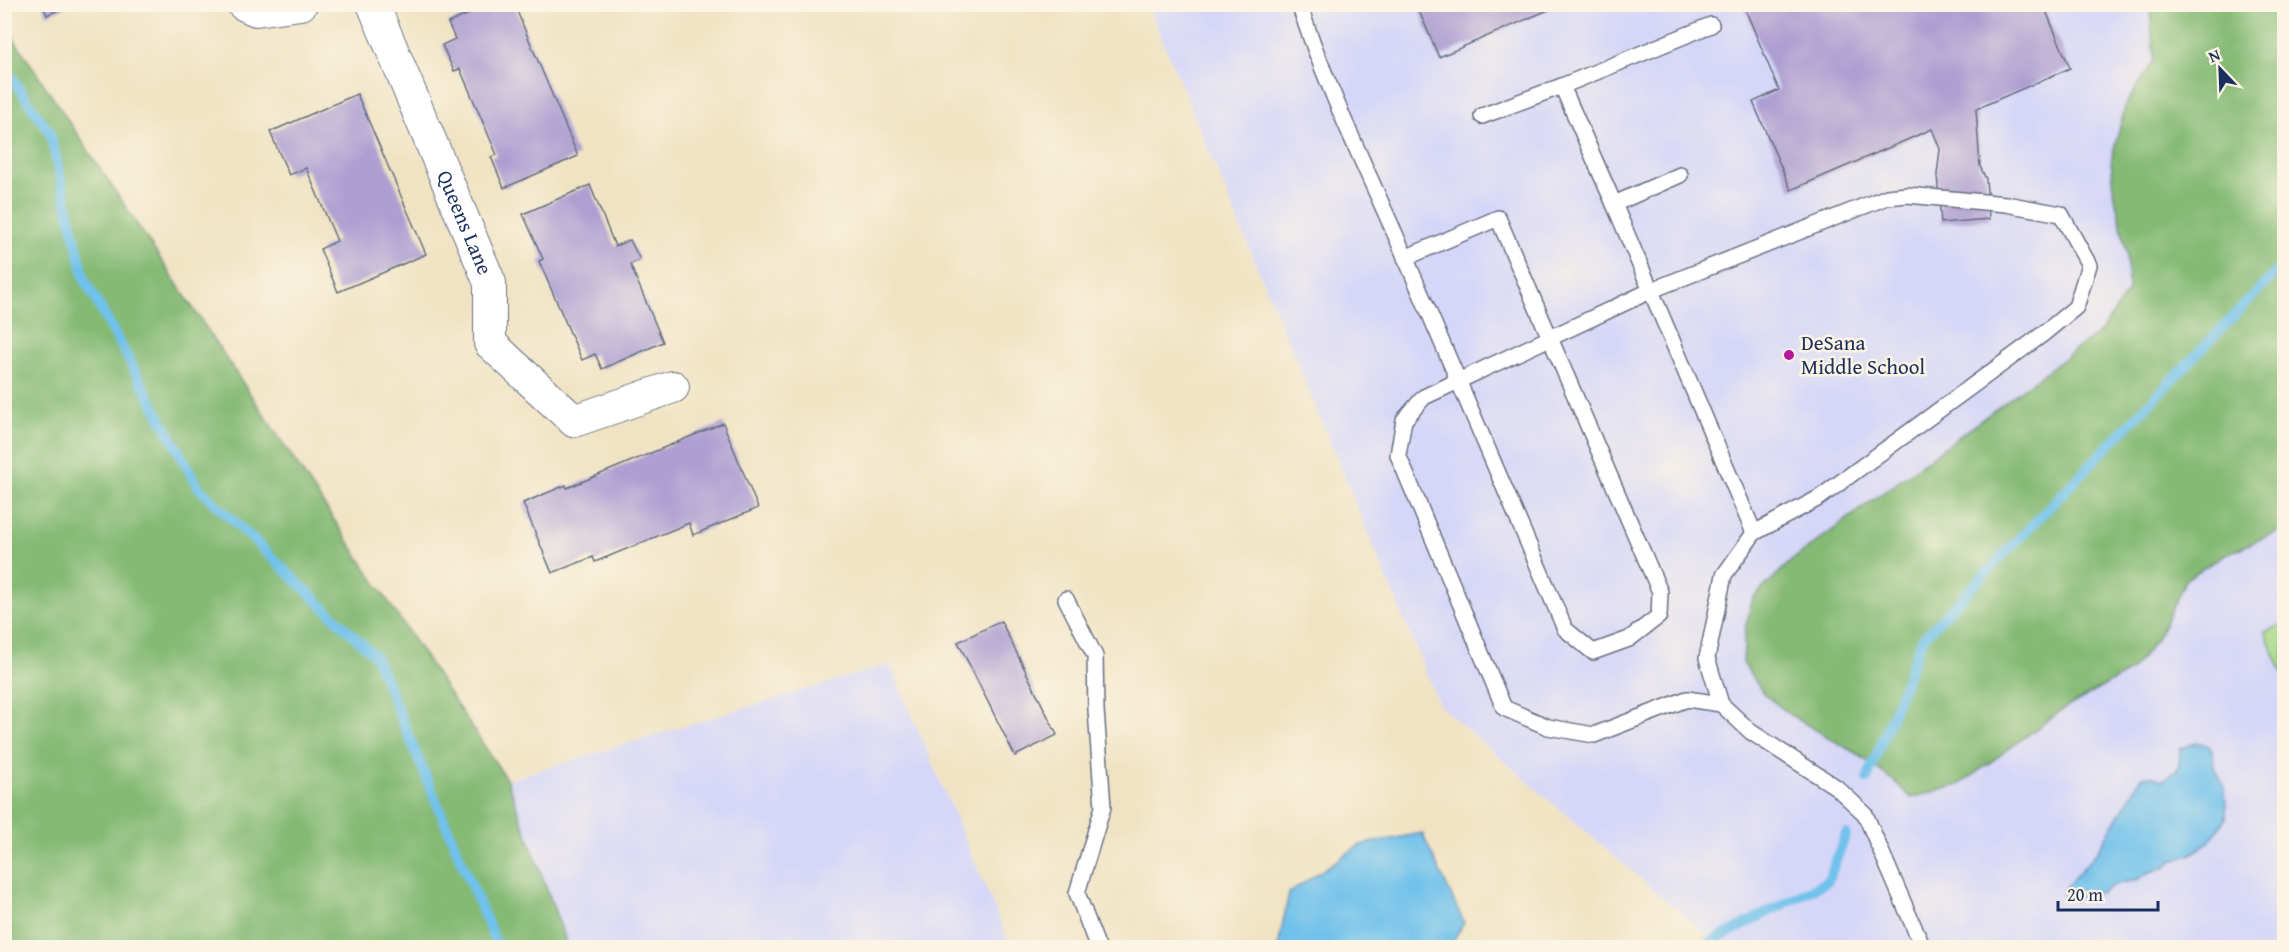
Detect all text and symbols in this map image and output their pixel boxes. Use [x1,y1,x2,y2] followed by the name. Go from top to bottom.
[2190,39,2250,99] north arrow
[2205,42,2224,68] text: N
[429,165,501,279] street label: Queens Lane
[1801,327,1925,382] place label: DeSana Middle School
[1782,348,1796,362] marker: DeSana Middle School
[2058,874,2158,912] scale bar
[2067,881,2103,908] text: 20 m

